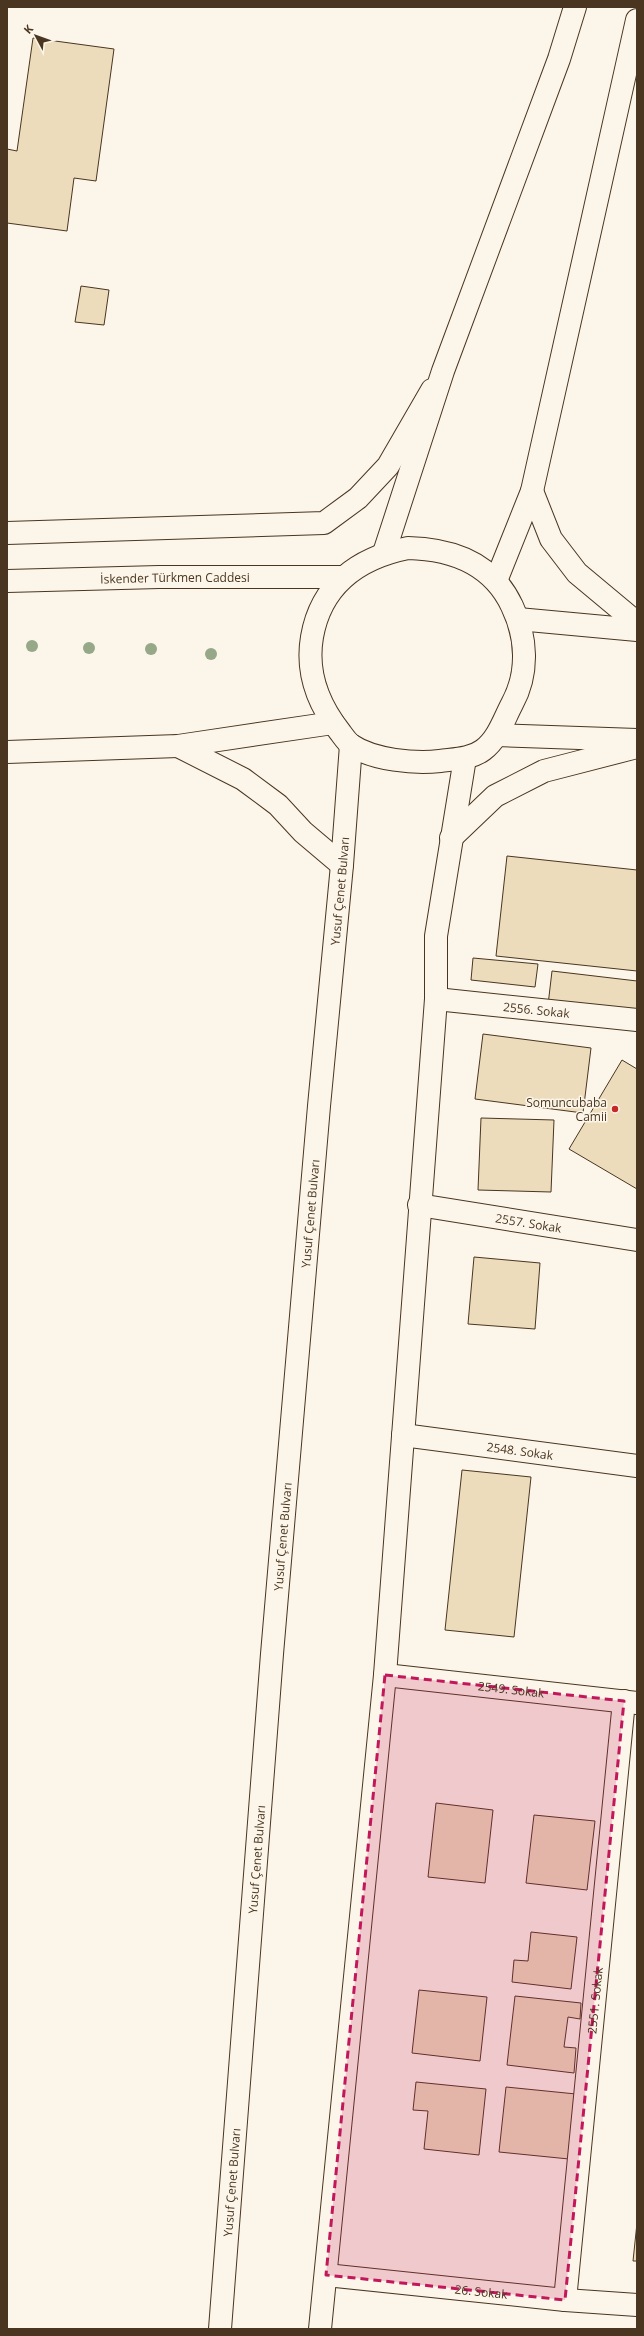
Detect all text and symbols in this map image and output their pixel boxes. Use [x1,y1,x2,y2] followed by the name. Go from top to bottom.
[16,16,56,56] north arrow
[20,21,37,37] text: K
[100,569,250,587] street label: İskender Türkmen Caddesi
[326,836,353,946] street label: Yusuf Çenet Bulvarı
[502,998,571,1021] street label: 2556. Sokak
[526,1094,607,1125] place label: Somuncubaba Camii
[610,1104,620,1114] marker: Somuncubaba Camii
[297,1159,323,1269] street label: Yusuf Çenet Bulvarı
[494,1209,564,1236] street label: 2557. Sokak
[486,1438,555,1463] street label: 2548. Sokak
[269,1481,295,1591] street label: Yusuf Çenet Bulvarı
[477,1677,546,1701] street label: 2549. Sokak
[244,1804,269,1914] street label: Yusuf Çenet Bulvarı
[583,1966,606,2035] street label: 2551. Sokak
[219,2127,244,2237] street label: Yusuf Çenet Bulvarı
[454,2280,509,2303] street label: 26. Sokak

